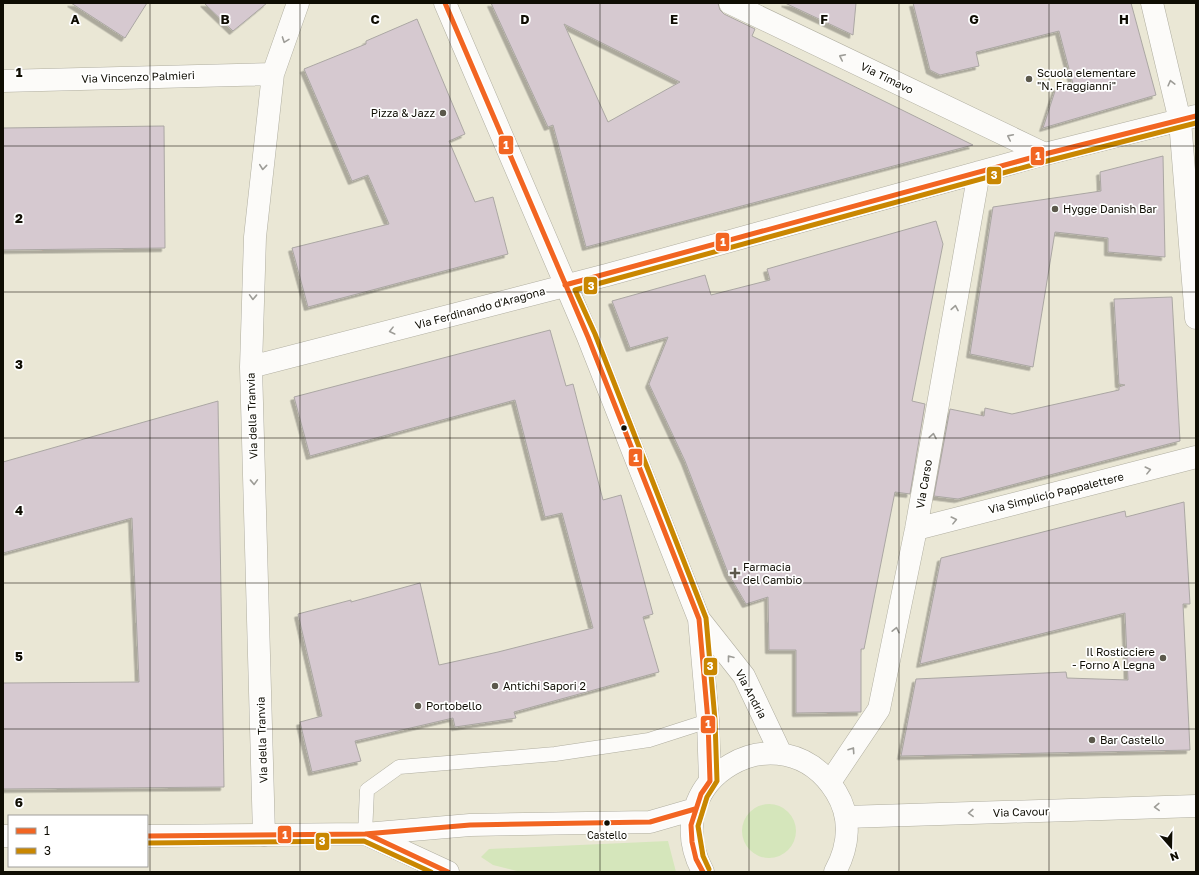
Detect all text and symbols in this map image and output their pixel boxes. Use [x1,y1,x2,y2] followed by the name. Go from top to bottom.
[70,11,80,27] text: A
[220,11,230,27] text: B
[370,11,380,27] text: C
[520,11,530,27] text: D
[670,11,678,27] text: E
[820,11,828,27] text: F
[969,11,979,27] text: G
[1119,11,1129,27] text: H
[282,36,290,43] one-way arrow
[839,54,846,62] one-way arrow
[859,59,916,96] street label: Via Timavo
[16,64,23,80] text: 1
[1037,66,1136,92] place label: Scuola elementare "N. Fraggianni"
[81,68,195,85] street label: Via Vincenzo Palmieri
[1024,74,1034,84] marker: Scuola elementare "N. Fraggianni"
[1168,79,1176,86] one-way arrow
[371,106,435,119] place label: Pizza & Jazz
[438,108,448,118] marker: Pizza & Jazz
[1006,134,1014,142] one-way arrow
[498,135,514,155] line badge: 1
[503,138,509,151] text: 1
[1030,146,1045,166] line badge: 1
[1035,149,1041,162] text: 1
[259,164,268,170] one-way arrow
[986,166,1002,185] line badge: 3
[991,168,998,181] text: 3
[1063,202,1158,215] place label: Hygge Danish Bar
[1050,204,1060,214] marker: Hygge Danish Bar
[15,210,23,226] text: 2
[715,232,730,252] line badge: 1
[720,235,726,248] text: 1
[583,276,598,295] line badge: 3
[588,279,595,292] text: 3
[413,284,546,331] street label: Via Ferdinando d'Aragona
[249,294,257,300] one-way arrow
[950,305,959,311] one-way arrow
[389,326,396,335] one-way arrow
[15,356,23,372] text: 3
[243,373,260,459] street label: Via della Tranvia
[619,423,629,433] unlabelled marker
[928,433,936,439] one-way arrow
[628,448,643,467] line badge: 1
[633,451,639,464] text: 1
[913,458,934,510] street label: Via Carso
[1145,466,1151,474] one-way arrow
[987,469,1125,516] street label: Via Simplicio Pappalettere
[250,479,259,485] one-way arrow
[15,502,23,518] text: 4
[951,516,957,524] one-way arrow
[743,560,803,586] place label: Farmacia del Cambio
[730,568,740,578] marker: Farmacia del Cambio
[891,627,899,633] one-way arrow
[1072,645,1155,671] place label: Il Rosticciere - Forno A Legna
[15,648,23,664] text: 5
[1158,653,1168,663] marker: Il Rosticciere - Forno A Legna
[727,656,734,663] one-way arrow
[703,657,718,676] line badge: 3
[707,659,714,672] text: 3
[733,667,770,720] street label: Via Andria
[503,679,586,692] place label: Antichi Sapori 2
[490,681,500,691] marker: Antichi Sapori 2
[253,697,270,783] street label: Via della Tranvia
[426,699,482,712] place label: Portobello
[413,701,423,711] marker: Portobello
[700,715,716,734] line badge: 1
[705,717,711,730] text: 1
[1100,733,1165,746] place label: Bar Castello
[1087,735,1097,745] marker: Bar Castello
[847,747,855,754] one-way arrow
[15,794,23,810] text: 6
[1154,803,1160,811] one-way arrow
[993,804,1050,819] street label: Via Cavour
[968,809,974,818] one-way arrow
[8,815,148,867] legend
[602,818,612,828] marker: Castello
[44,823,50,838] text: 1
[277,825,292,844] line badge: 1
[1151,827,1191,867] north arrow
[282,828,288,841] text: 1
[587,829,627,841] place label: Castello
[315,832,330,851] line badge: 3
[319,834,326,847] text: 3
[44,843,51,858] text: 3
[1168,849,1181,864] text: N

